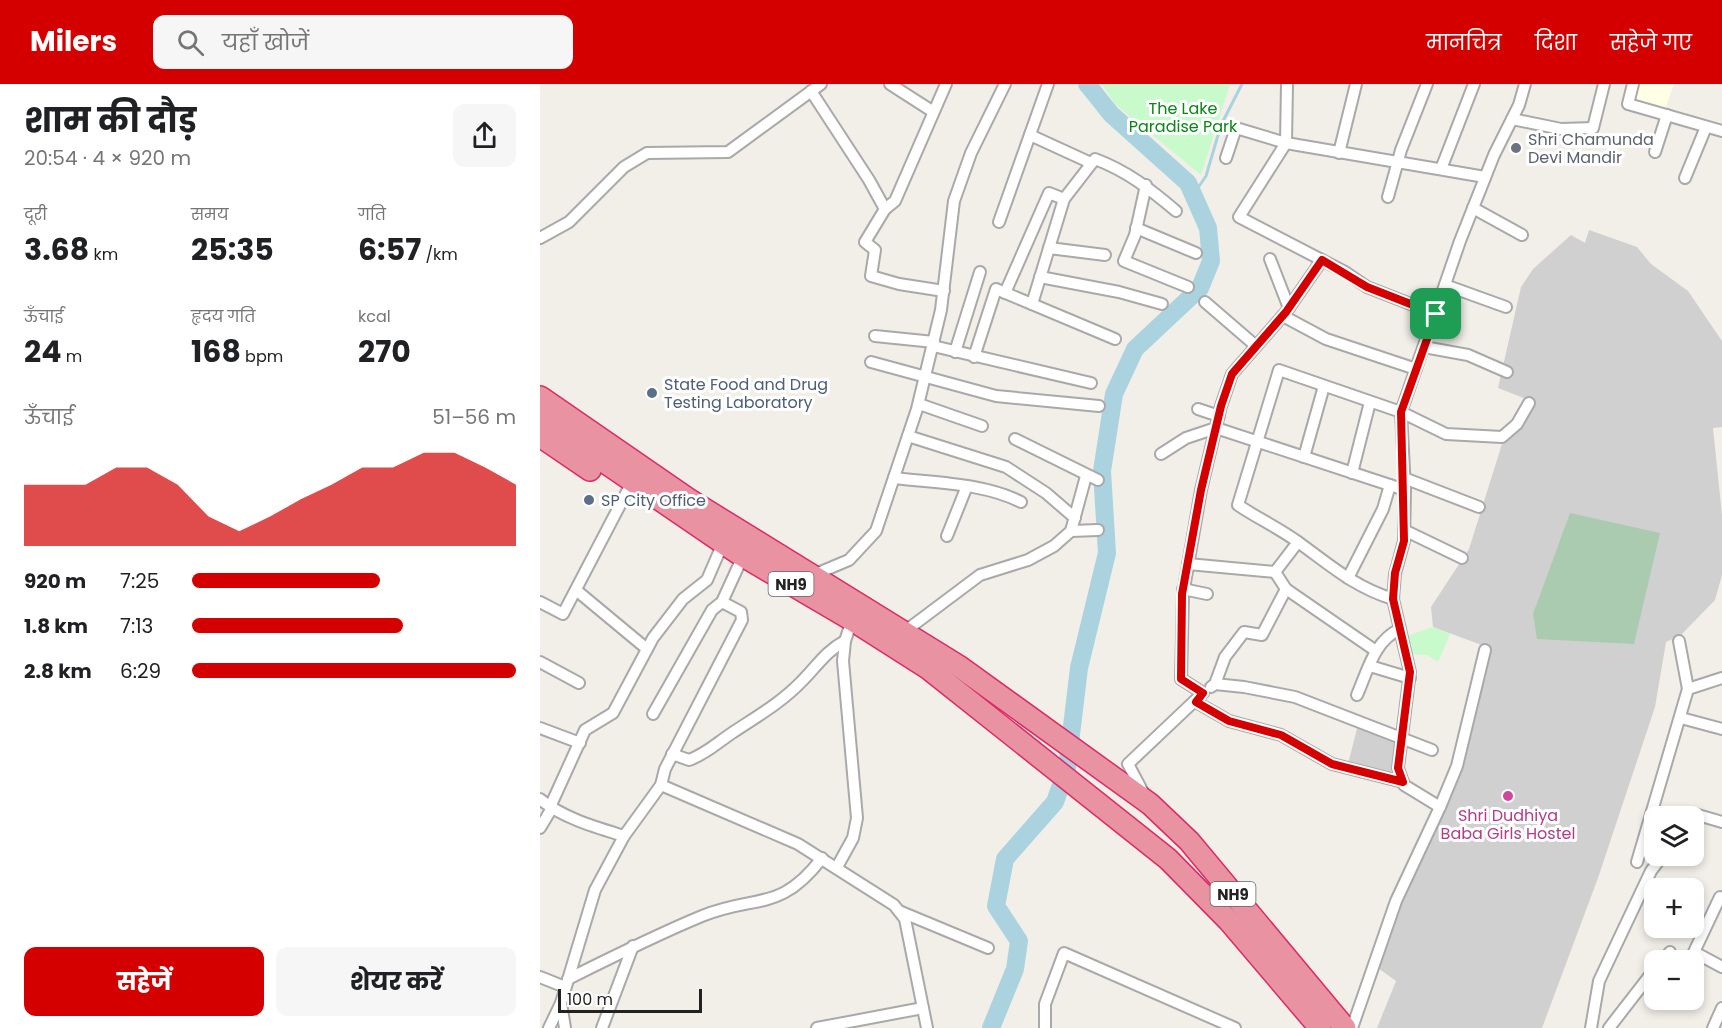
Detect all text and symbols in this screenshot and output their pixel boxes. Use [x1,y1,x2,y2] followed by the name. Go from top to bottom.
[153,15,573,69] search box
[30,22,117,61] text: Milers
[174,26,207,59] icon: search
[222,27,309,58] text: यहाँ खोजें
[1426,28,1502,57] text: मानचित्र
[1535,28,1577,57] text: दिशा
[1610,28,1692,57] text: सहेजे गए
[24,97,196,144] text: शाम की दौड़
[1129,97,1238,138] park label: The Lake Paradise Park
[453,104,516,167] button: share
[1528,128,1654,169] place label: Shri Chamunda Devi Mandir
[1509,141,1523,155] marker: Shri Chamunda Devi Mandir
[24,144,191,172] text: 20:54 · 4 × 920 m
[24,203,47,226] text: दूरी
[191,203,228,226] text: समय
[358,203,386,226] text: गति
[24,228,89,271] text: 3.68
[191,228,274,271] text: 25:35
[358,228,421,271] text: 6:57
[89,243,118,266] text: km
[421,243,458,266] text: /km
[1410,288,1461,339] pin
[1419,297,1452,330] icon: arrive
[24,305,64,328] text: ऊँचाई
[191,305,255,328] text: हृदय गति
[358,305,391,328] text: kcal
[24,330,61,373] text: 24
[191,330,241,373] text: 168
[358,330,411,373] text: 270
[61,345,82,368] text: m
[241,345,283,368] text: bpm
[664,373,828,414] place label: State Food and Drug Testing Laboratory
[645,386,659,400] marker: State Food and Drug Testing Laboratory
[24,403,73,431] text: ऊँचाई
[432,403,516,431] text: 51–56 m
[601,489,706,512] place label: SP City Office
[582,493,596,507] marker: SP City Office
[24,567,86,595] text: 920 m
[120,567,159,595] text: 7:25
[768,572,814,596] road number: NH9
[24,612,88,640] text: 1.8 km
[120,612,153,640] text: 7:13
[24,657,92,685] text: 2.8 km
[120,657,161,685] text: 6:29
[1501,789,1515,803] marker: Shri Dudhiya Baba Girls Hostel
[1441,804,1575,845] place label: Shri Dudhiya Baba Girls Hostel
[1644,806,1704,1010] map controls
[1644,806,1704,866] button: layers
[1644,878,1704,938] button: +
[1210,882,1256,906] road number: NH9
[24,947,264,1016] button: सहेजें
[276,947,516,1016] button: शेयर करें
[1644,950,1704,1010] button: −
[558,986,702,1014] scale bar
[567,988,613,1011] text: 100 m

